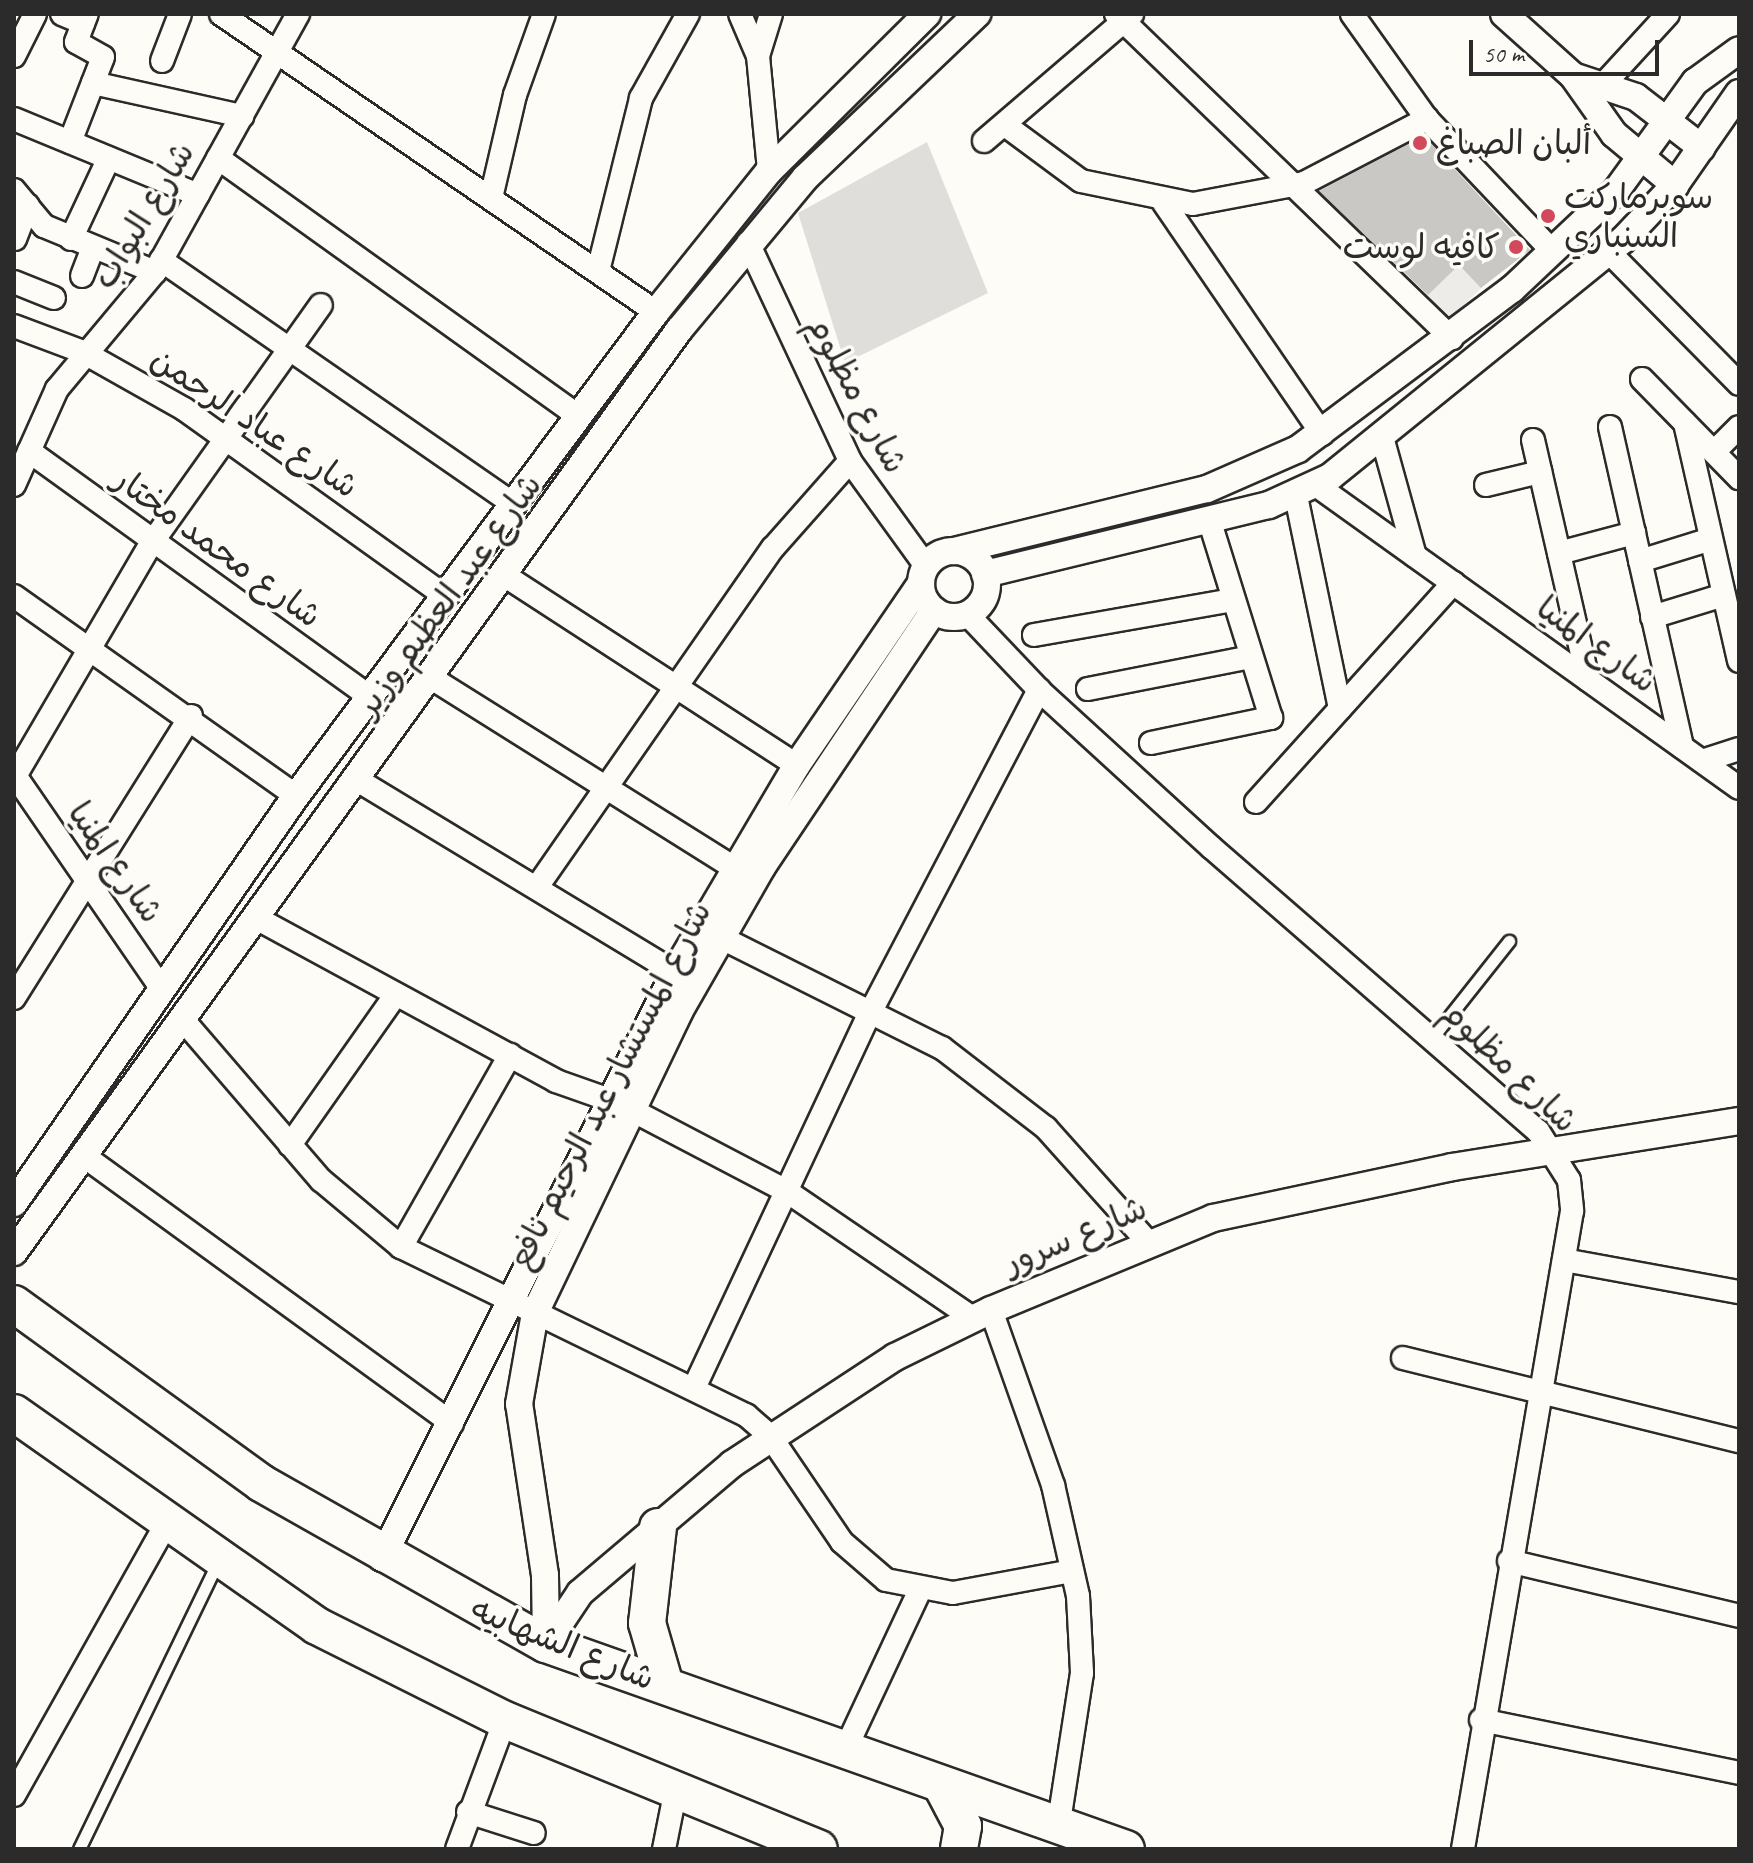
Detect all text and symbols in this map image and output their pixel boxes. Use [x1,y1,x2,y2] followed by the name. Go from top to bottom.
[1473,24,1663,74] scale bar
[1483,39,1524,69] text: 50 m
[1436,123,1591,163] place label: ألبان الصباغ
[83,134,203,296] street label: شارع البواب
[1411,134,1429,152] marker: ألبان الصباغ
[1564,176,1713,256] place label: سوبرماركت السنباري
[1539,207,1557,225] marker: سوبرماركت السنباري
[1342,227,1500,267] place label: كافيه لوست
[1507,238,1525,256] marker: كافيه لوست
[799,308,917,480] street label: شارع مظلوم
[144,338,366,506] street label: شارع عباد الرحمن
[106,458,330,636] street label: شارع محمد مختار
[346,465,550,725] street label: شارع عبد العظيم وزير
[1529,587,1665,701] street label: شارع المنيا
[60,794,172,930] street label: شارع المنيا
[498,894,720,1276] street label: شارع المستشار عبد الرحيم نافع
[1434,991,1586,1141] street label: شارع مظلوم
[997,1187,1153,1283] street label: شارع سرور
[465,1588,661,1698] street label: شارع الشهابيه

